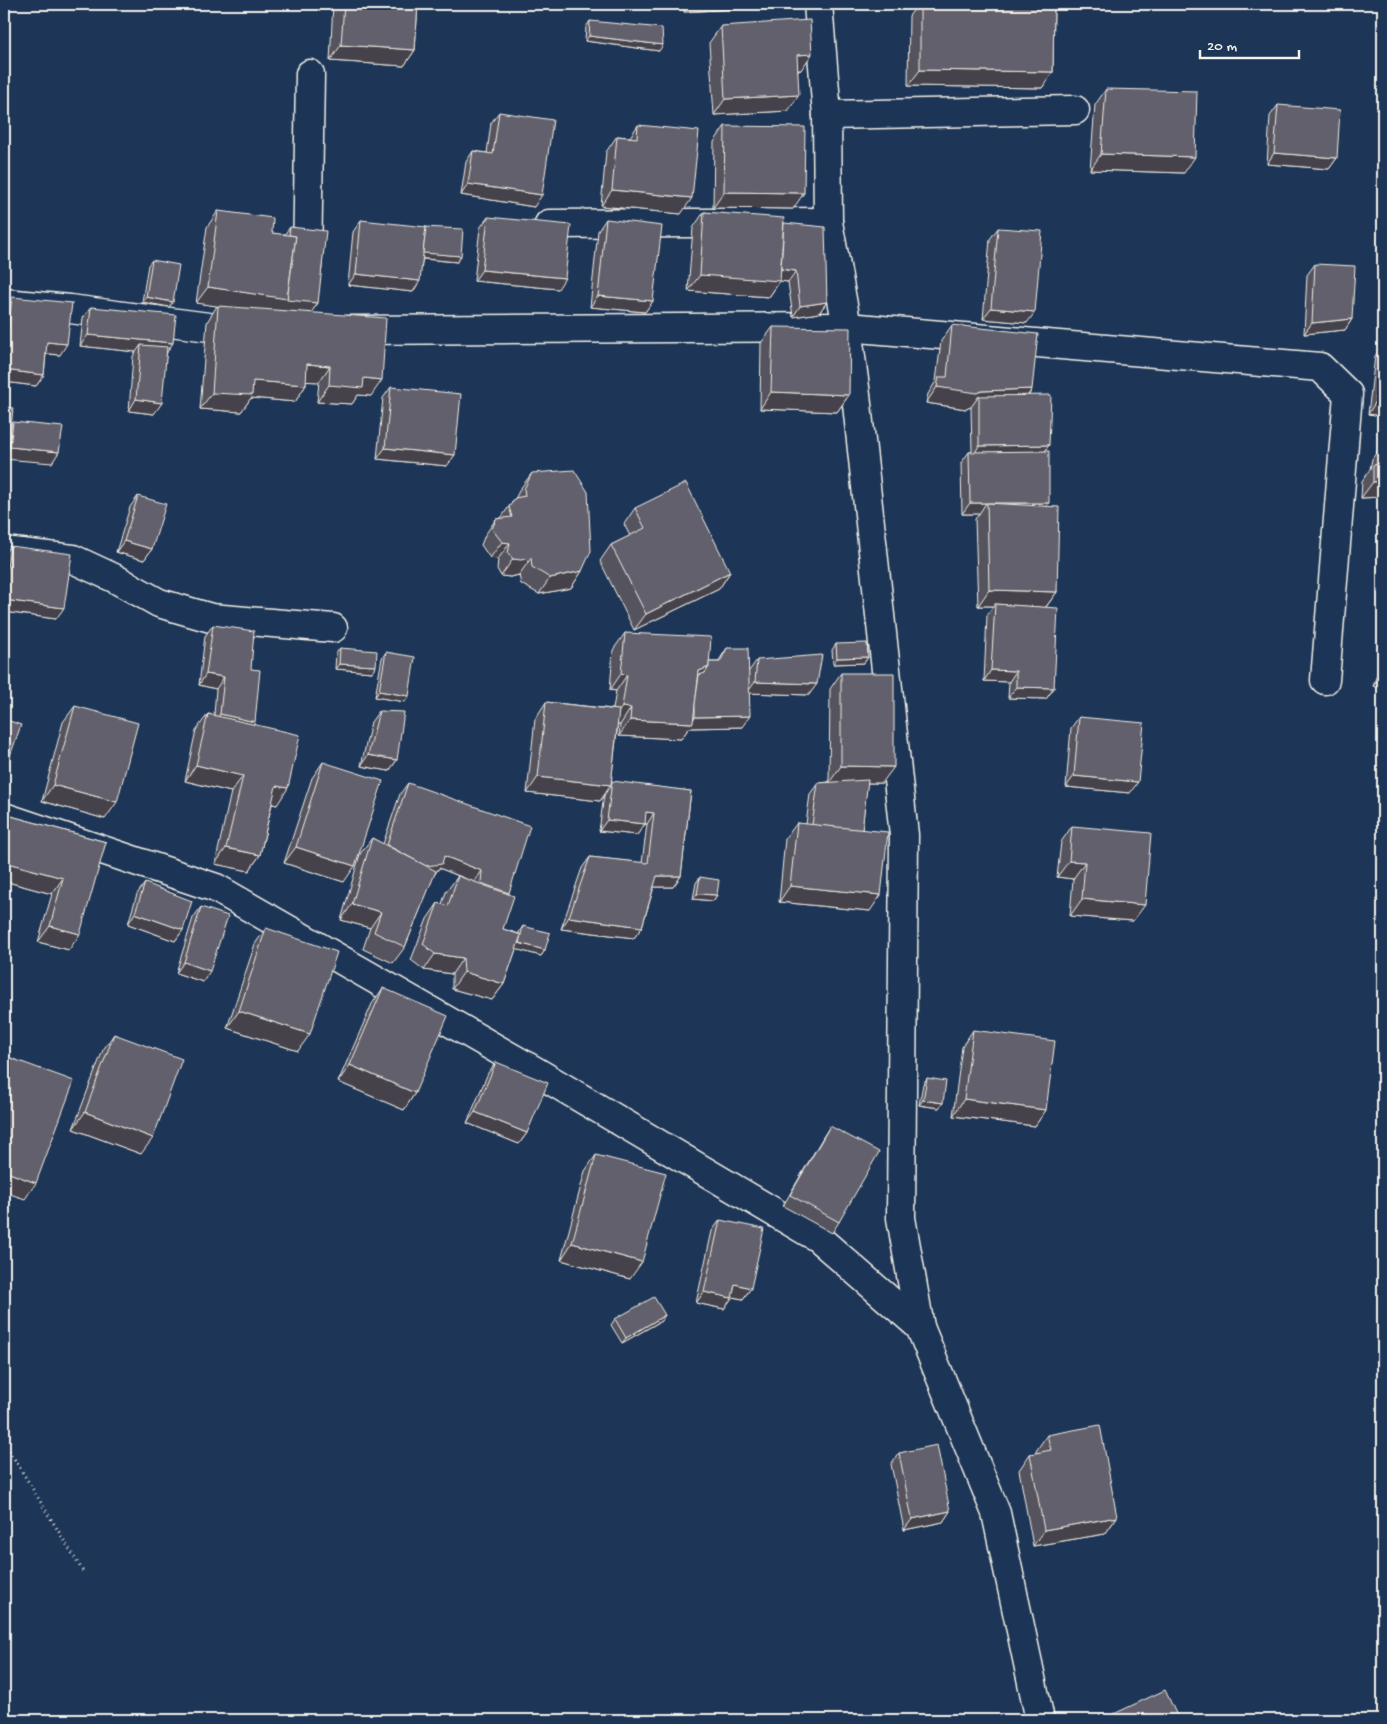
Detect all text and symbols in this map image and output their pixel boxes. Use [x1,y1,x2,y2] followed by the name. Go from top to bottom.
[1200,28,1298,60] scale bar
[1207,38,1237,56] text: 20 m

